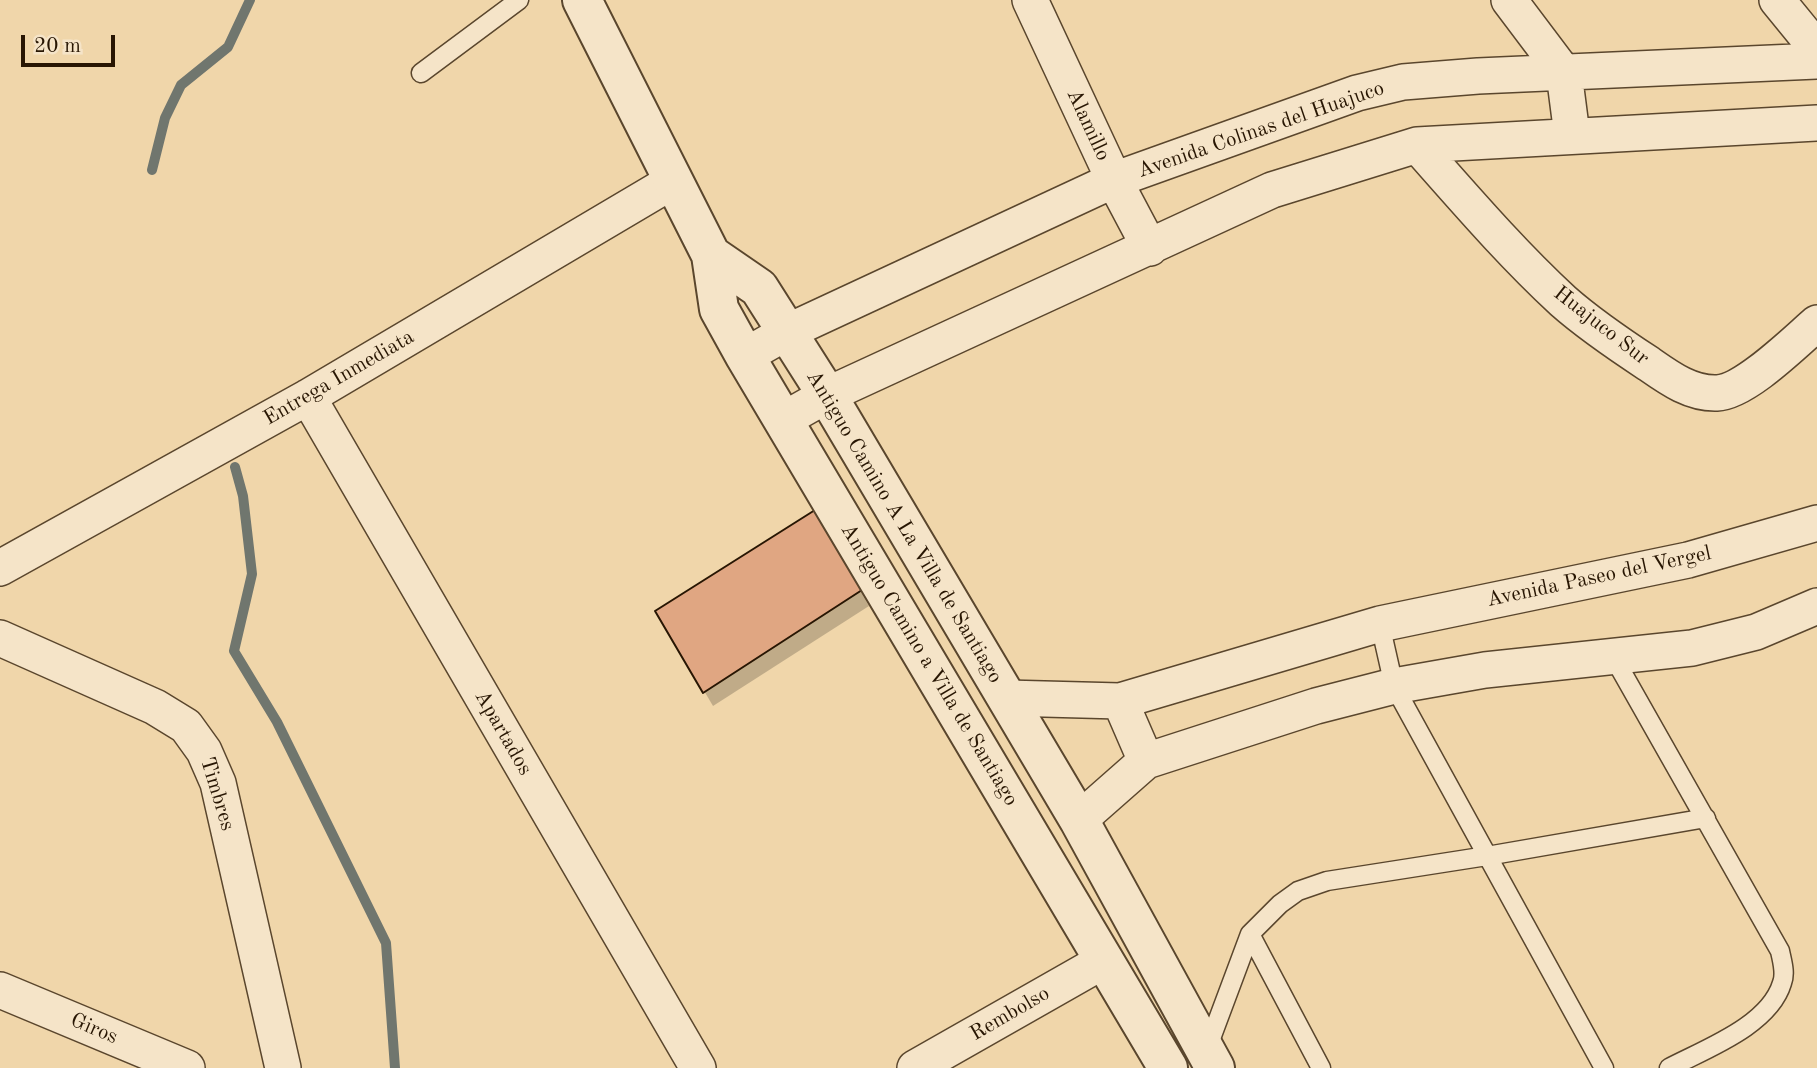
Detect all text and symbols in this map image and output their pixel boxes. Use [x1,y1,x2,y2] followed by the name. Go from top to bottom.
[24,21,119,65] scale bar
[34,36,81,57] text: 20 m
[1134,76,1388,184] street label: Avenida Colinas del Huajuco
[1060,85,1116,165] street label: Alamillo
[1548,281,1654,371] street label: Huajuco Sur
[259,325,419,431] street label: Entrega Inmediata
[800,366,1008,688] street label: Antiguo Camino A La Villa de Santiago
[835,519,1023,811] street label: Antiguo Camino a Villa de Santiago
[1484,541,1714,613] street label: Avenida Paseo del Vergel
[469,686,537,780] street label: Apartados
[194,754,240,834] street label: Timbres
[966,981,1054,1047] street label: Rembolso
[67,1008,121,1050] street label: Giros

